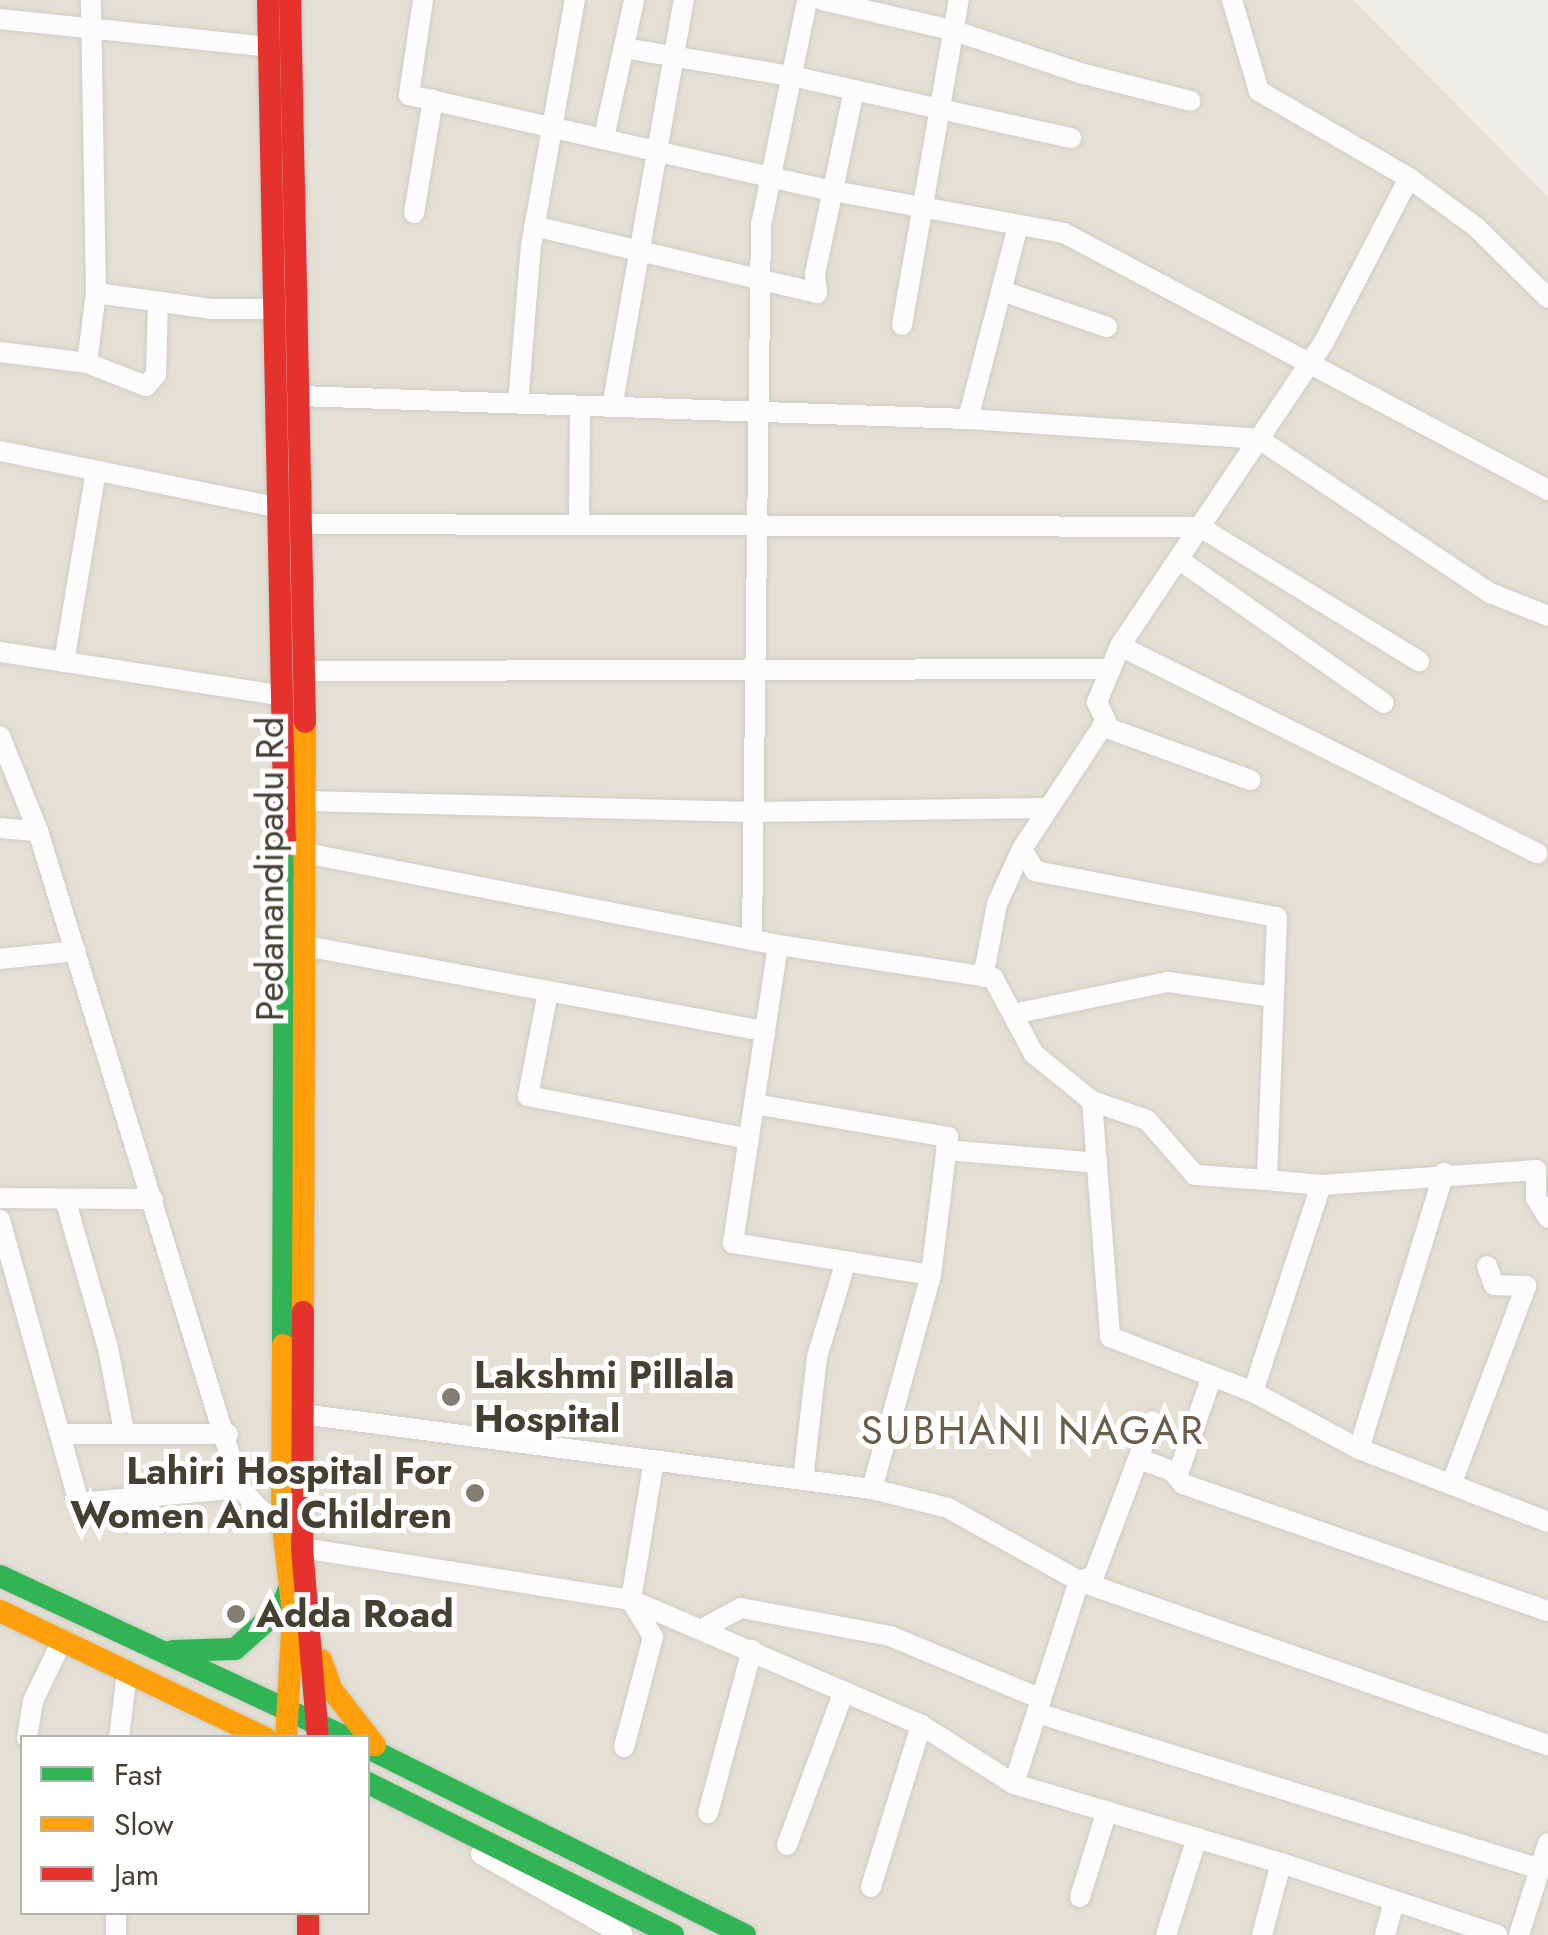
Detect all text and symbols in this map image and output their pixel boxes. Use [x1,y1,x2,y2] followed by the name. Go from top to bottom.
[247,717,293,1021] street label: Pedanandipadu Rd
[474,1352,734,1442] place label: Lakshmi Pillala Hospital
[438,1384,464,1410] marker: Lakshmi Pillala Hospital
[861,1406,1205,1454] district label: SUBHANI NAGAR
[70,1448,452,1538] place label: Lahiri Hospital For Women And Children
[462,1480,488,1506] marker: Lahiri Hospital For Women And Children
[256,1591,454,1637] place label: Adda Road
[225,1603,247,1625] marker: Adda Road
[20,1735,370,1915] legend
[114,1753,162,1796] text: Fast
[114,1803,174,1846] text: Slow
[114,1853,159,1896] text: Jam

